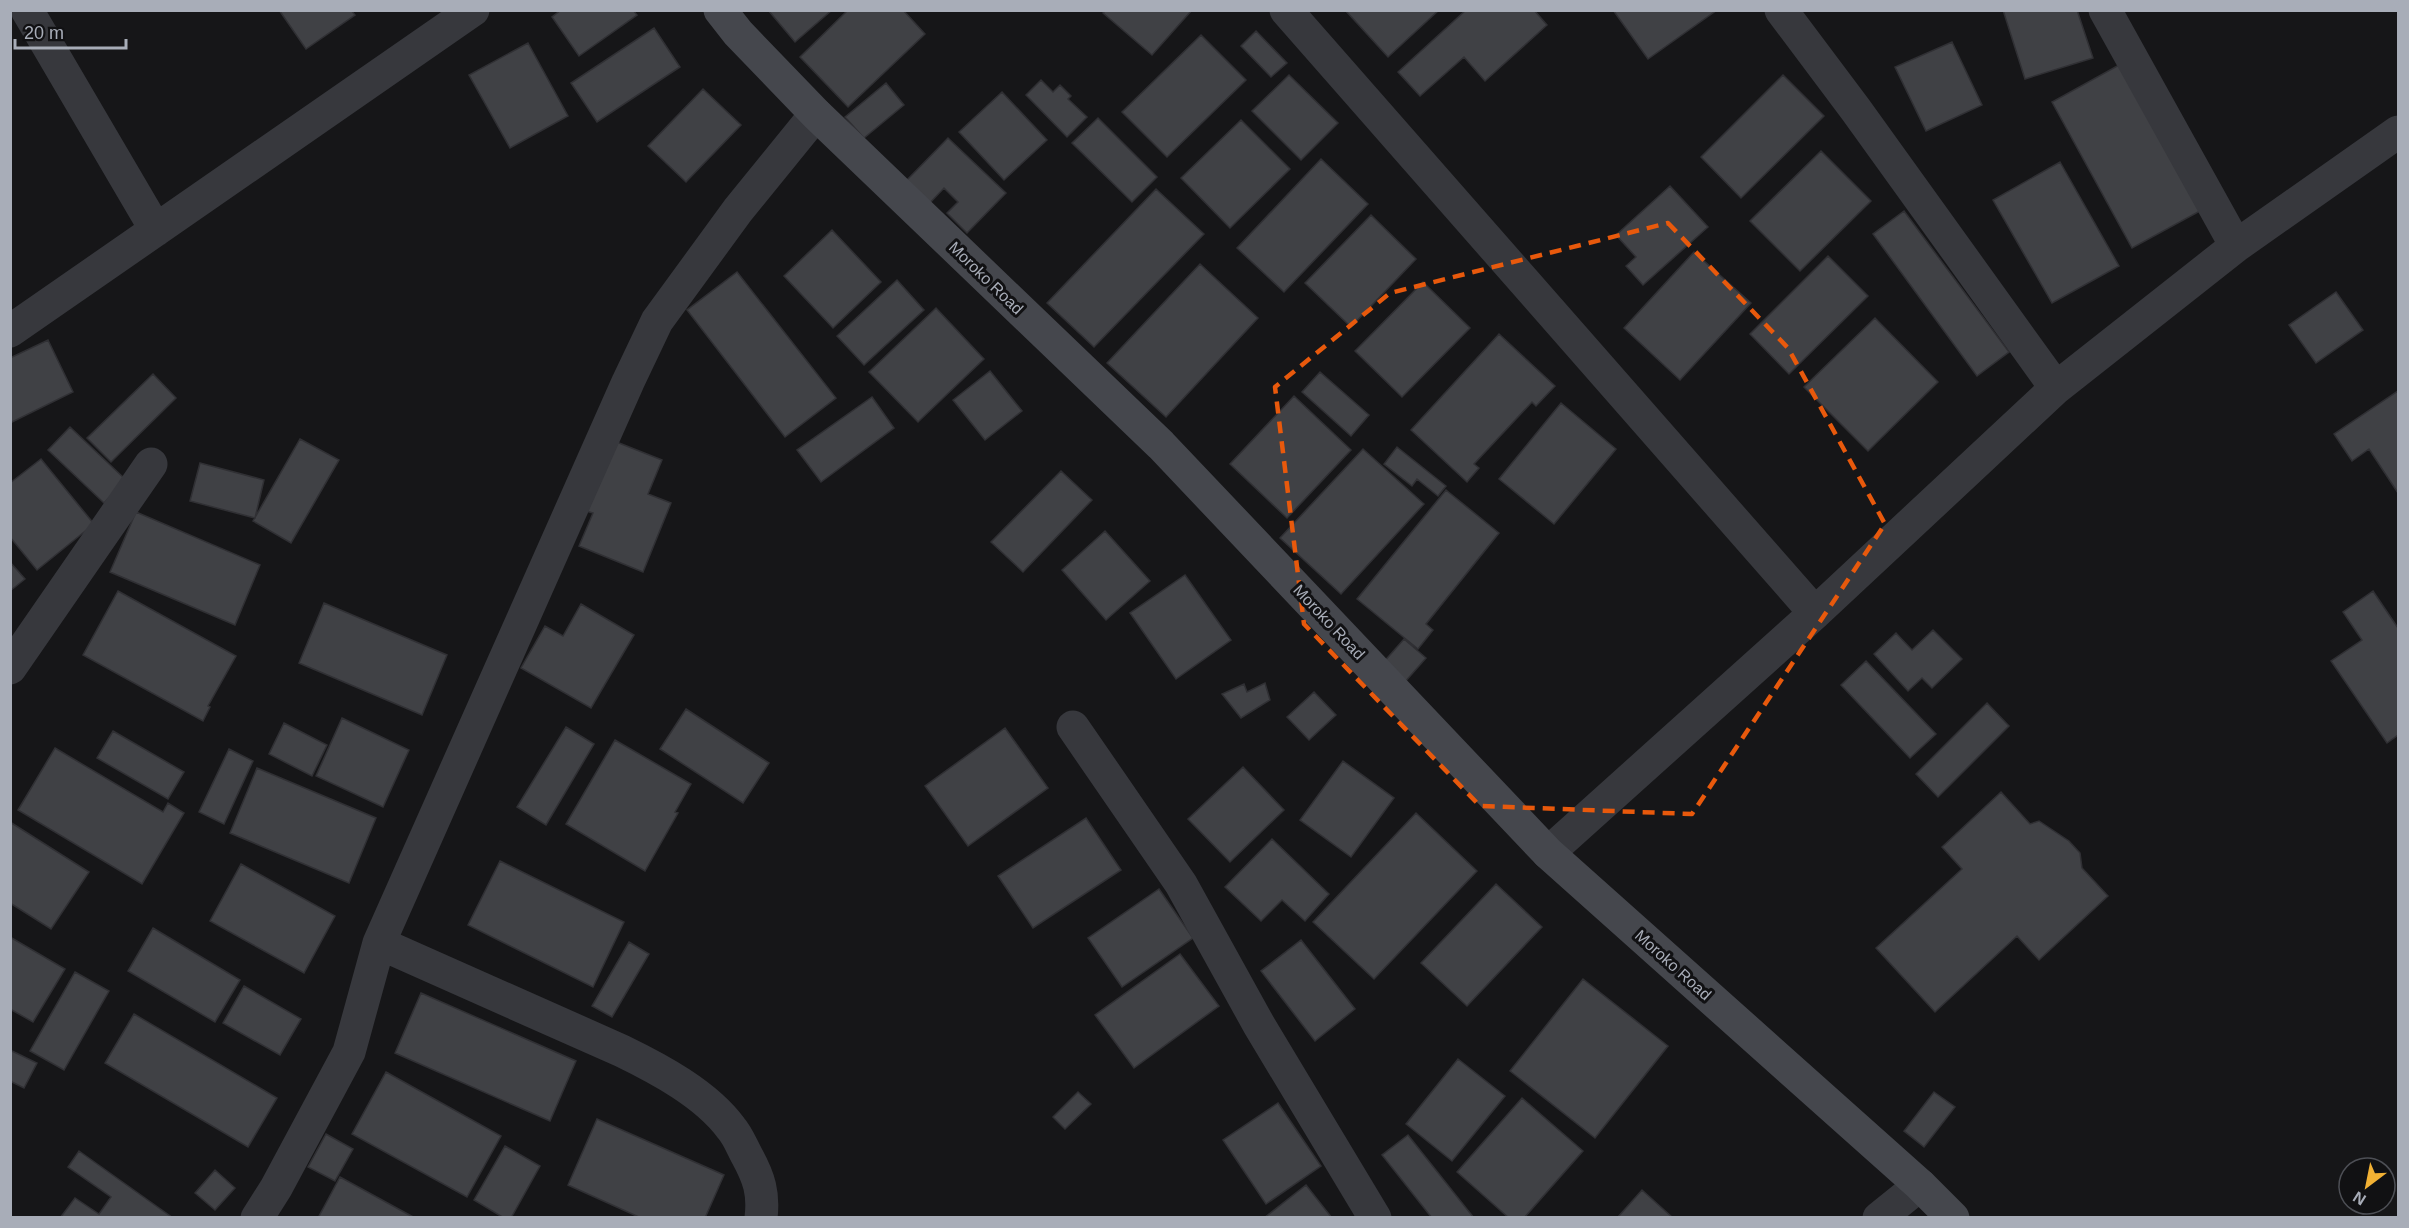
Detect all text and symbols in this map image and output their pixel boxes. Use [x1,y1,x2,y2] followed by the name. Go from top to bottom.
[15,12,126,50] scale bar
[24,23,64,43] text: 20 m
[946,239,1026,317] street label: Moroko Road
[1290,581,1368,663] street label: Moroko Road
[1632,927,1714,1003] street label: Moroko Road
[2337,1156,2397,1216] north arrow
[2350,1188,2369,1209] text: N

